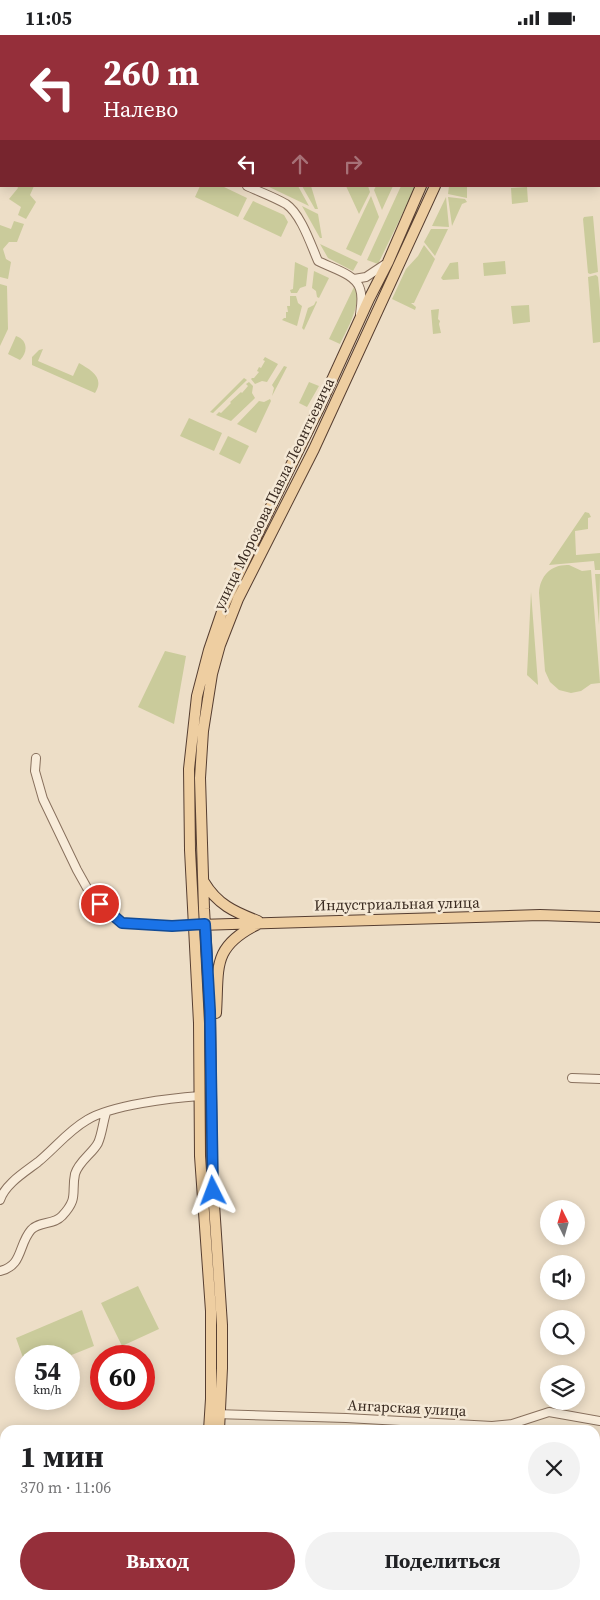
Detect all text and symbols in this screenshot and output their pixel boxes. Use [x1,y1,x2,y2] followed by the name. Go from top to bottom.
[25,5,72,31] text: 11:05
[103,49,199,97] text: 260 m
[20,55,85,120] icon: left
[103,94,178,124] text: Налево
[233,150,261,178] icon: left
[286,150,314,178] icon: ahead
[339,150,367,178] icon: right
[208,374,339,613] street label: улица Морозова Павла Леонтьевича
[79,883,121,925] pin
[86,890,114,918] icon: arrive
[314,892,480,915] street label: Индустриальная улица
[186,1164,238,1216] position arrow
[540,1200,585,1245] north arrow
[540,1200,585,1410] map controls
[540,1255,585,1300] button: sound
[540,1310,585,1355] button: search
[90,1345,155,1410] speed limit sign: 60
[34,1354,61,1388] text: 54
[540,1365,585,1410] button: layers
[33,1382,62,1398] text: km/h
[347,1394,467,1421] street label: Ангарская улица
[20,1436,104,1477] text: 1 мин
[528,1442,580,1494] button: close
[20,1476,111,1498] text: 370 m · 11:06
[20,1532,295,1590] button: Выход
[305,1532,580,1590] button: Поделиться

